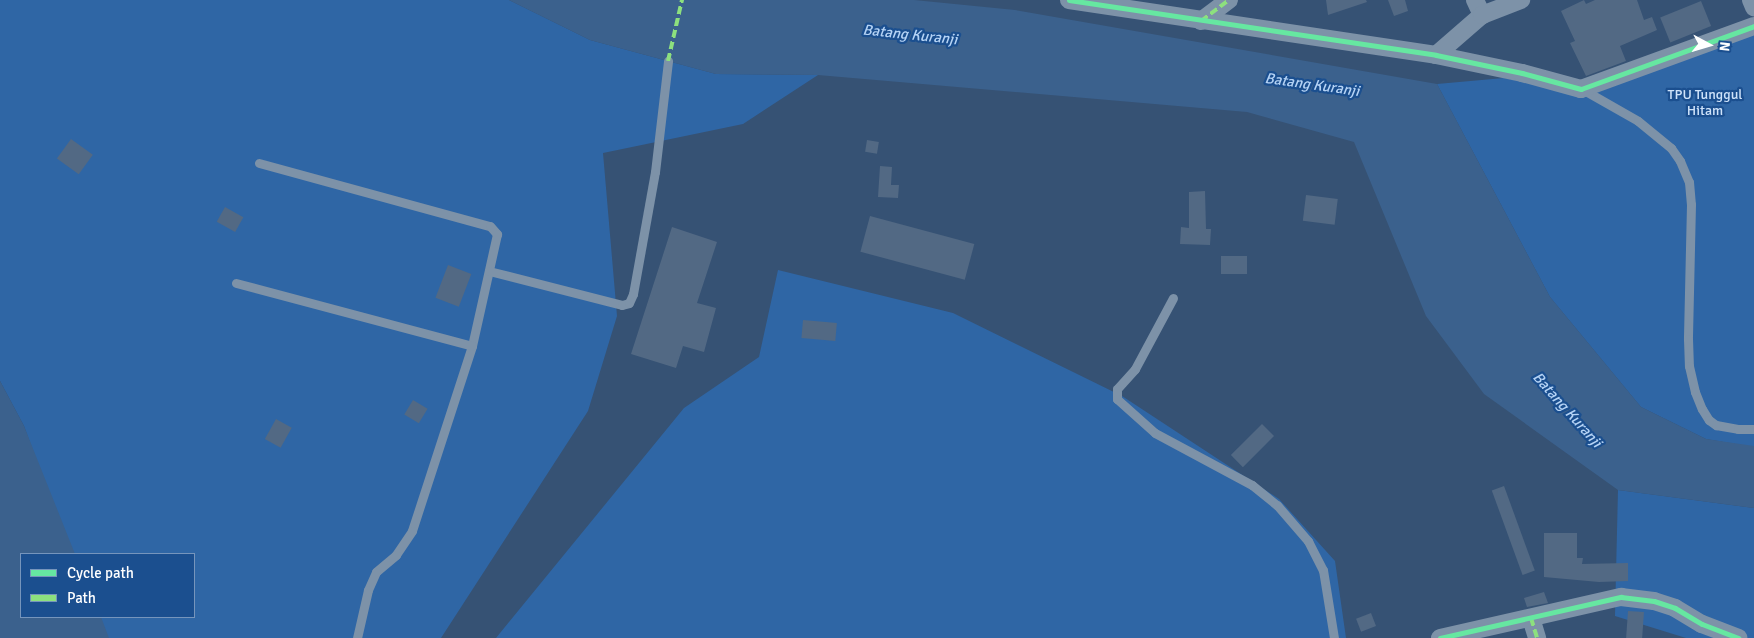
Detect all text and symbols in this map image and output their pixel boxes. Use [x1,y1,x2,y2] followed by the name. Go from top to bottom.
[1684,20,1734,70] north arrow
[862,21,958,49] water label: Batang Kuranji
[1715,41,1733,52] text: N
[1264,69,1360,101] water label: Batang Kuranji
[1668,87,1742,120] park label: TPU Tunggul Hitam
[1529,369,1605,451] water label: Batang Kuranji
[20,553,195,618] legend
[67,564,134,582] text: Cycle path
[67,589,96,607] text: Path

